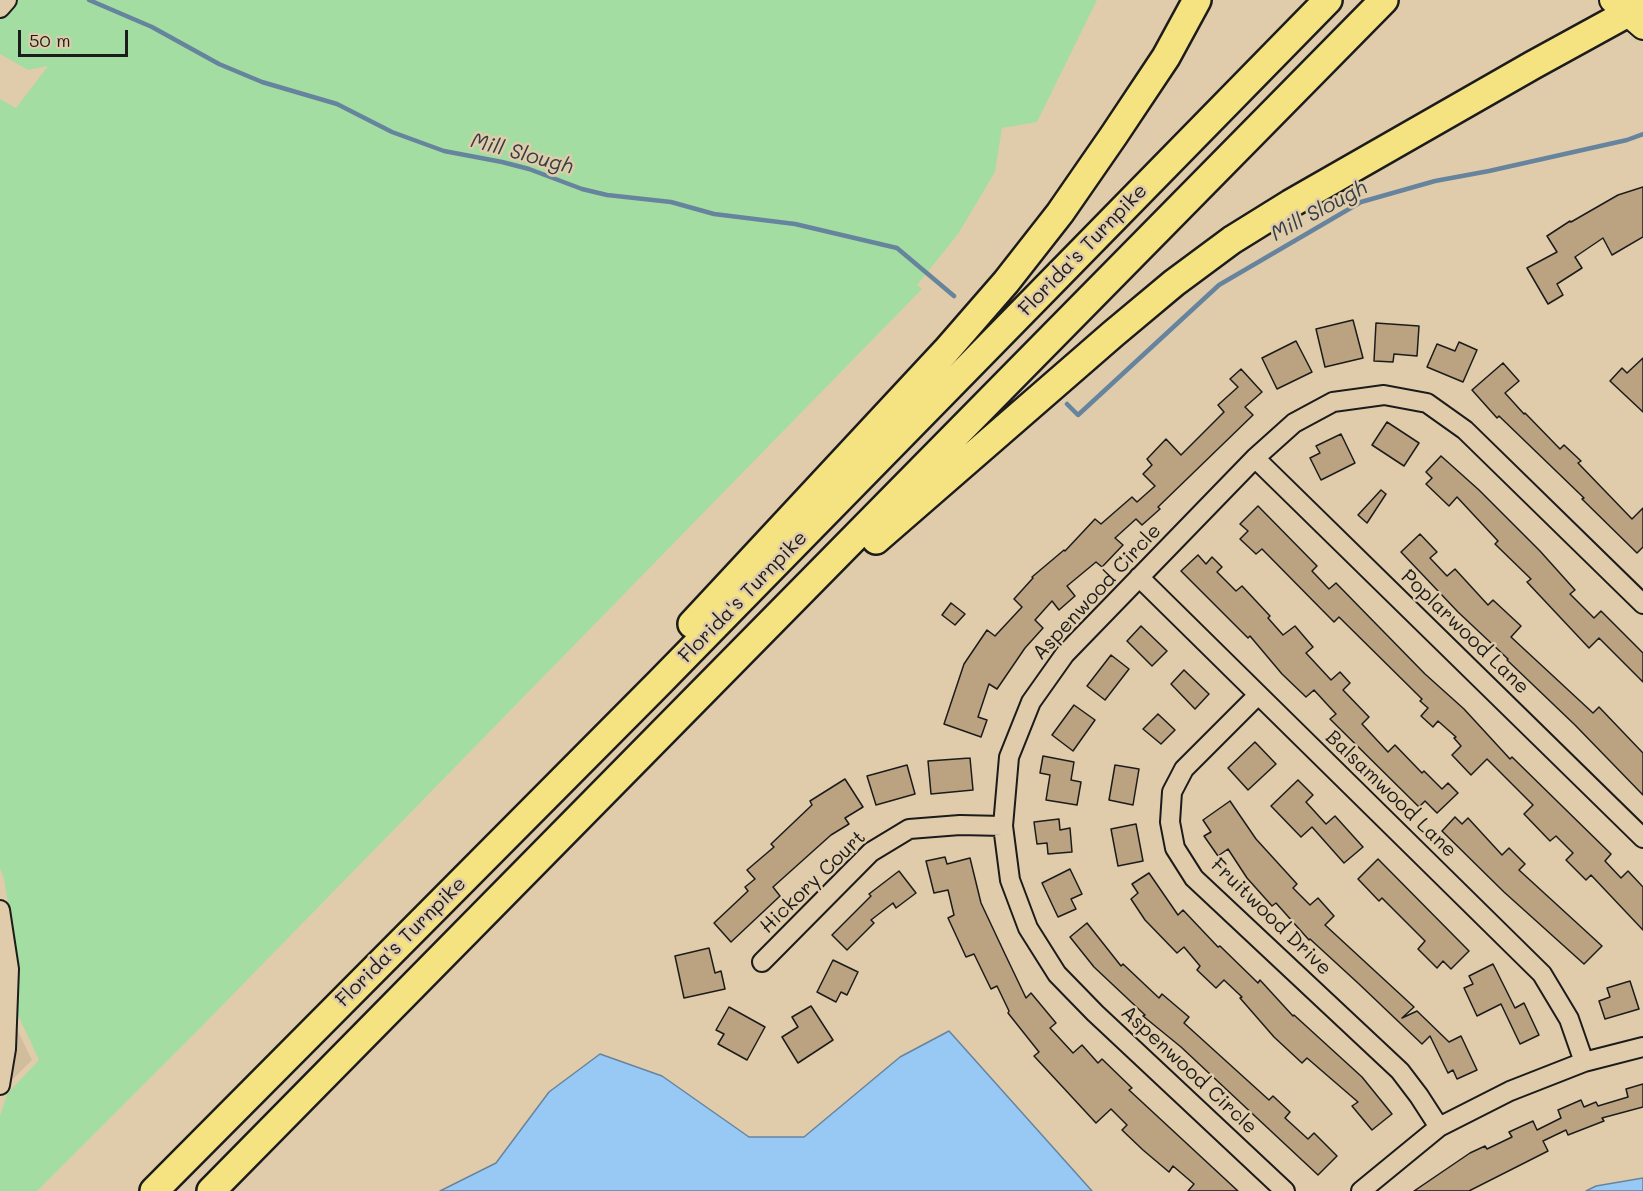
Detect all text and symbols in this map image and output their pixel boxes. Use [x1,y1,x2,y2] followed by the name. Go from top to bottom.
[21,18,130,56] scale bar
[29,28,71,52] text: 50 m
[468,128,576,180] water label: Mill Slough
[1267,175,1371,247] water label: Mill Slough
[1014,179,1152,321] street label: Florida's Turnpike
[1028,519,1166,665] street label: Aspenwood Circle
[674,526,812,668] street label: Florida's Turnpike
[1396,565,1534,699] street label: Poplarwood Lane
[1321,725,1461,863] street label: Balsamwood Lane
[755,826,871,938] street label: Hickory Court
[1206,853,1336,981] street label: Fruitwood Drive
[331,872,471,1012] street label: Florida's Turnpike
[1116,1001,1262,1139] street label: Aspenwood Circle

